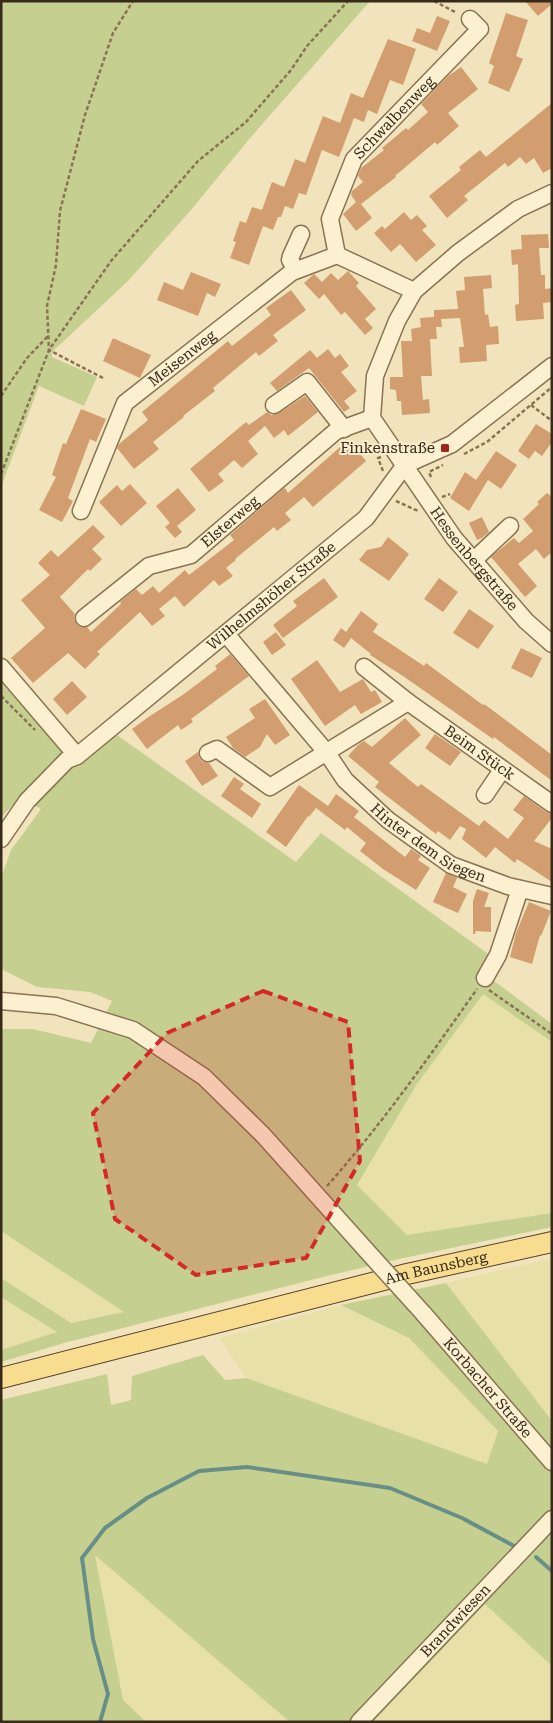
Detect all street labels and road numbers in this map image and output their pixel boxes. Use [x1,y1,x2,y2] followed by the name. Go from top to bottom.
[350,72,439,163] street label: Schwalbenweg
[145,326,220,390] street label: Meisenweg
[197,492,263,551] street label: Elsterweg
[426,503,522,614] street label: Hessenbergstraße
[203,538,339,654] street label: Wilhelmshöher Straße
[441,722,519,784] street label: Beim Stück
[367,799,489,886] street label: Hinter dem Siegen
[383,1247,490,1288] street label: Am Baunsberg
[440,1334,536,1442] street label: Korbacher Straße
[417,1580,495,1661] street label: Brandwiesen

